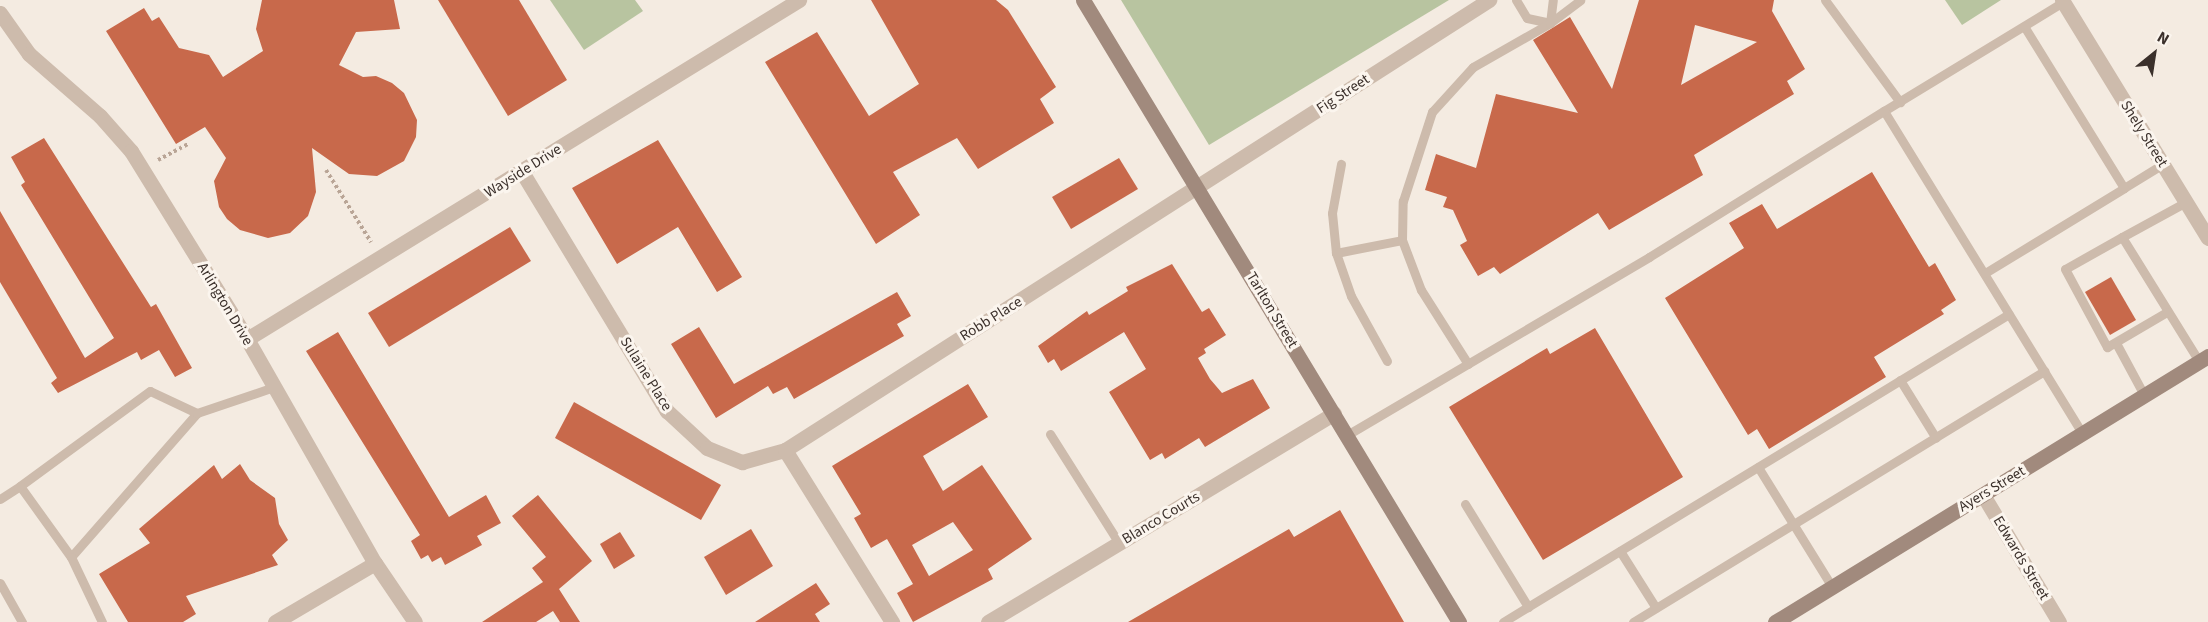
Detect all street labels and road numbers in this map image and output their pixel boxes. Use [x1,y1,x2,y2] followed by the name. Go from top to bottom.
[1313,70,1373,118] street label: Fig Street
[2116,97,2172,171] street label: Shely Street
[481,140,565,202] street label: Wayside Drive
[193,259,257,349] street label: Arlington Drive
[1242,269,1302,351] street label: Tarlton Street
[957,293,1025,345] street label: Robb Place
[616,334,676,414] street label: Sulaine Place
[1955,462,2029,516] street label: Ayers Street
[1119,488,1203,548] street label: Blanco Courts
[1989,513,2053,603] street label: Edwards Street

